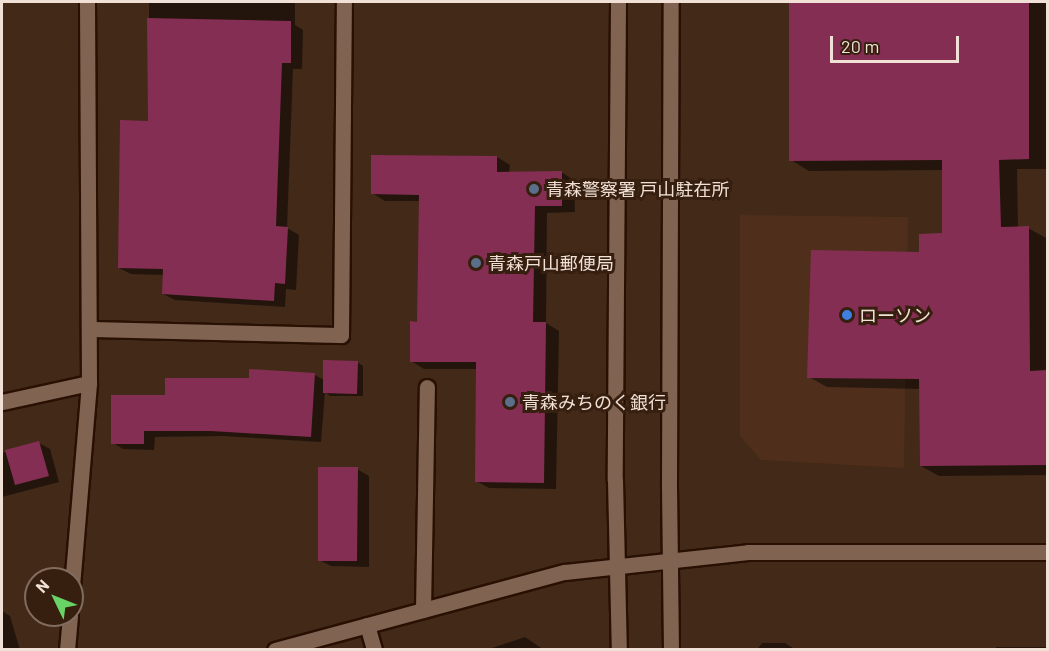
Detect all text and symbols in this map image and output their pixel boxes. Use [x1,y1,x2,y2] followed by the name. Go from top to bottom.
[833,24,962,62] scale bar
[841,35,879,57] text: 20 m
[546,178,730,200] place label: 青森警察署 戸山駐在所
[527,182,541,196] marker: 青森警察署 戸山駐在所
[488,252,614,274] place label: 青森戸山郵便局
[469,256,483,270] marker: 青森戸山郵便局
[859,304,931,326] place label: ローソン
[840,308,854,322] marker: ローソン
[522,391,666,413] place label: 青森みちのく銀行
[503,395,517,409] marker: 青森みちのく銀行
[24,567,84,627] north arrow
[31,575,53,596] text: N

